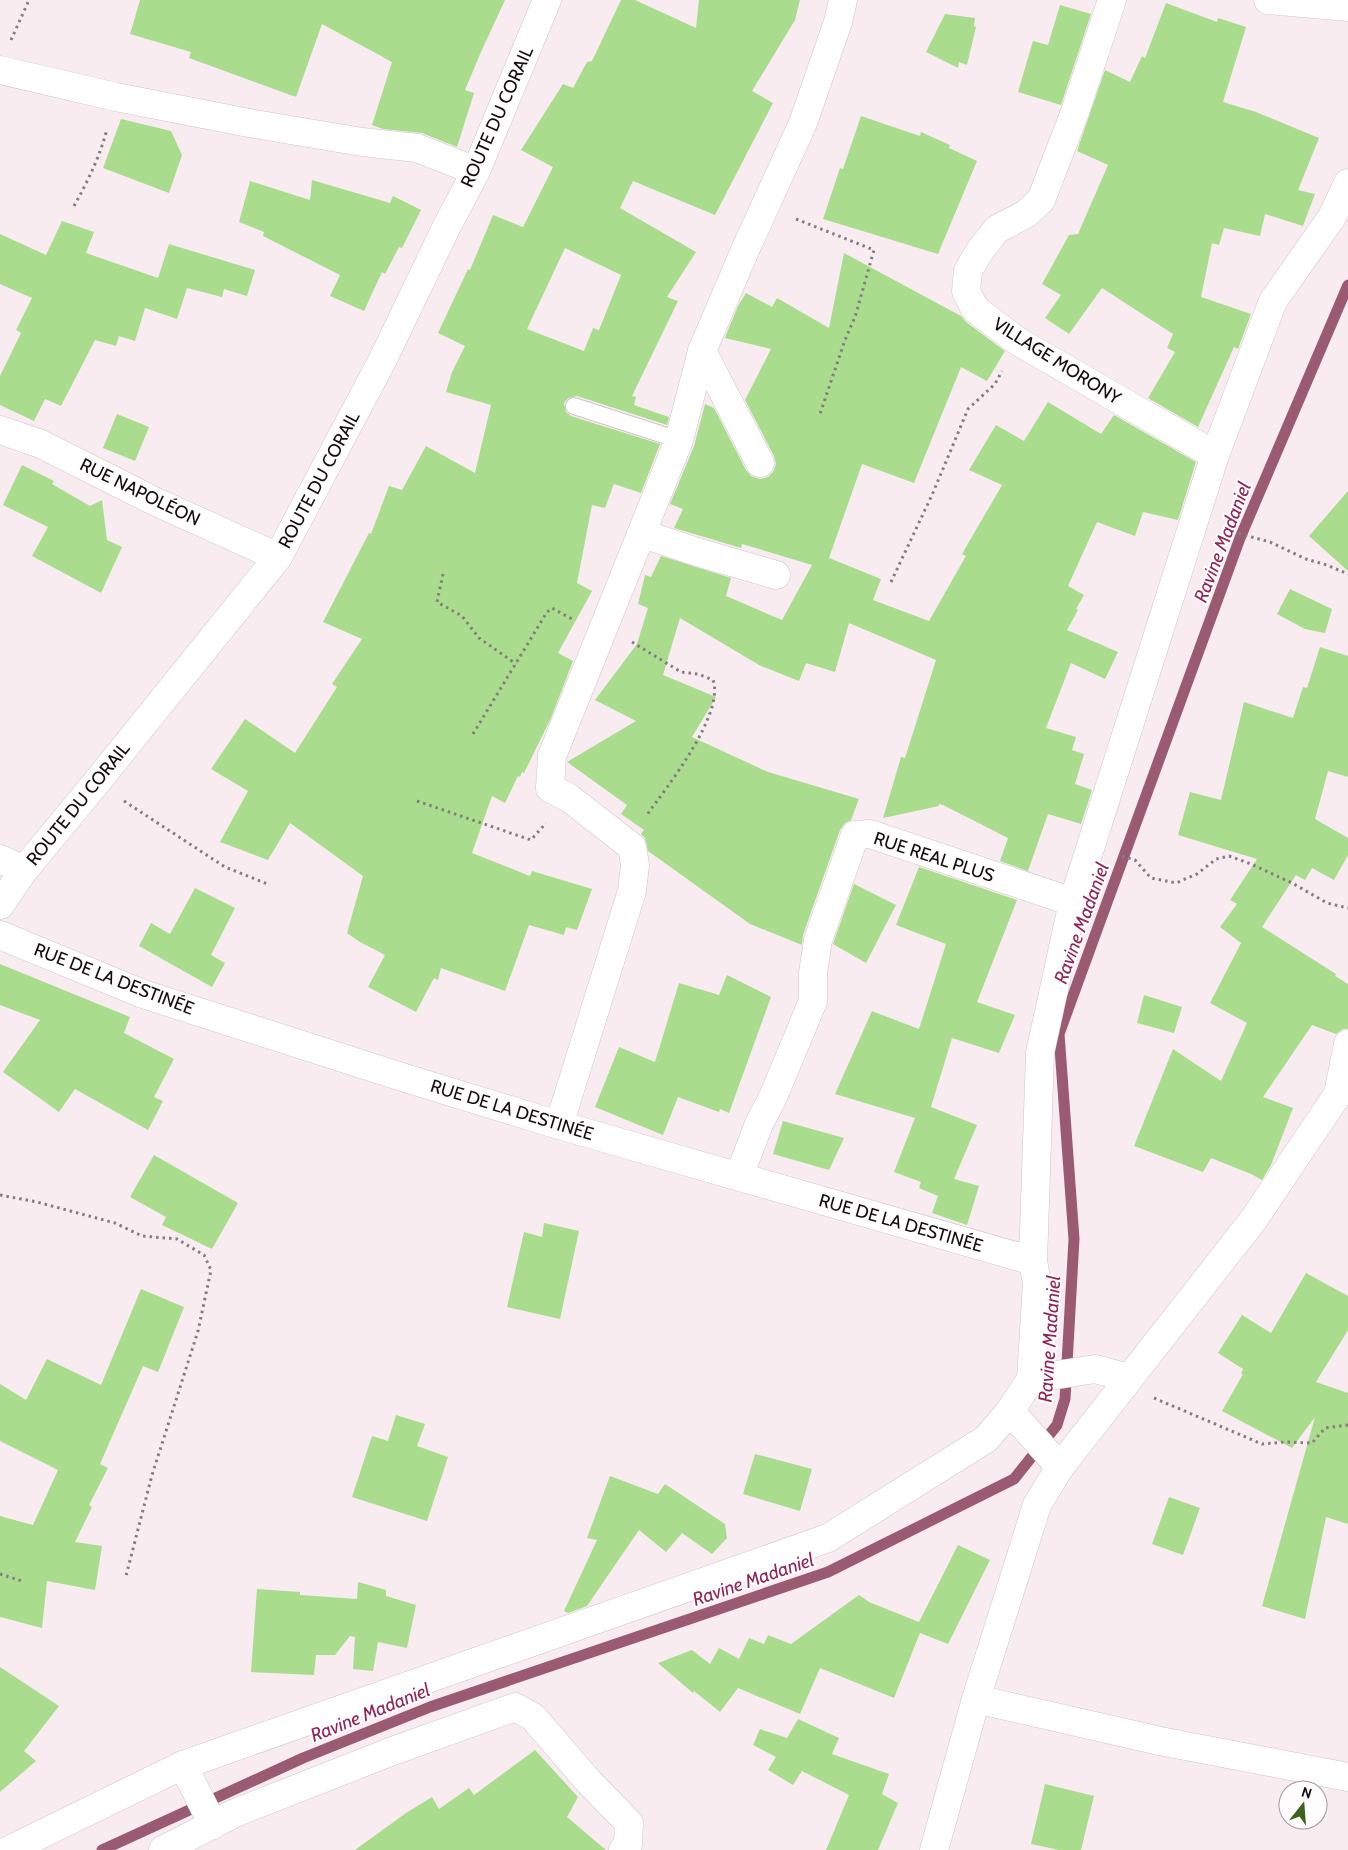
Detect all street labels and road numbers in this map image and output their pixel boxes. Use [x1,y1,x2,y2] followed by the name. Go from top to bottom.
[456,43,538,191] street label: ROUTE DU CORAIL
[989,313,1126,410] street label: VILLAGE MORONY
[274,408,364,552] street label: ROUTE DU CORAIL
[76,453,204,531] street label: RUE NAPOLÉON
[22,738,134,870] street label: ROUTE DU CORAIL
[871,827,997,887] street label: RUE REAL PLUS
[31,938,197,1020] street label: RUE DE LA DESTINÉE
[428,1075,596,1145] street label: RUE DE LA DESTINÉE
[816,1189,986,1257] street label: RUE DE LA DESTINÉE

